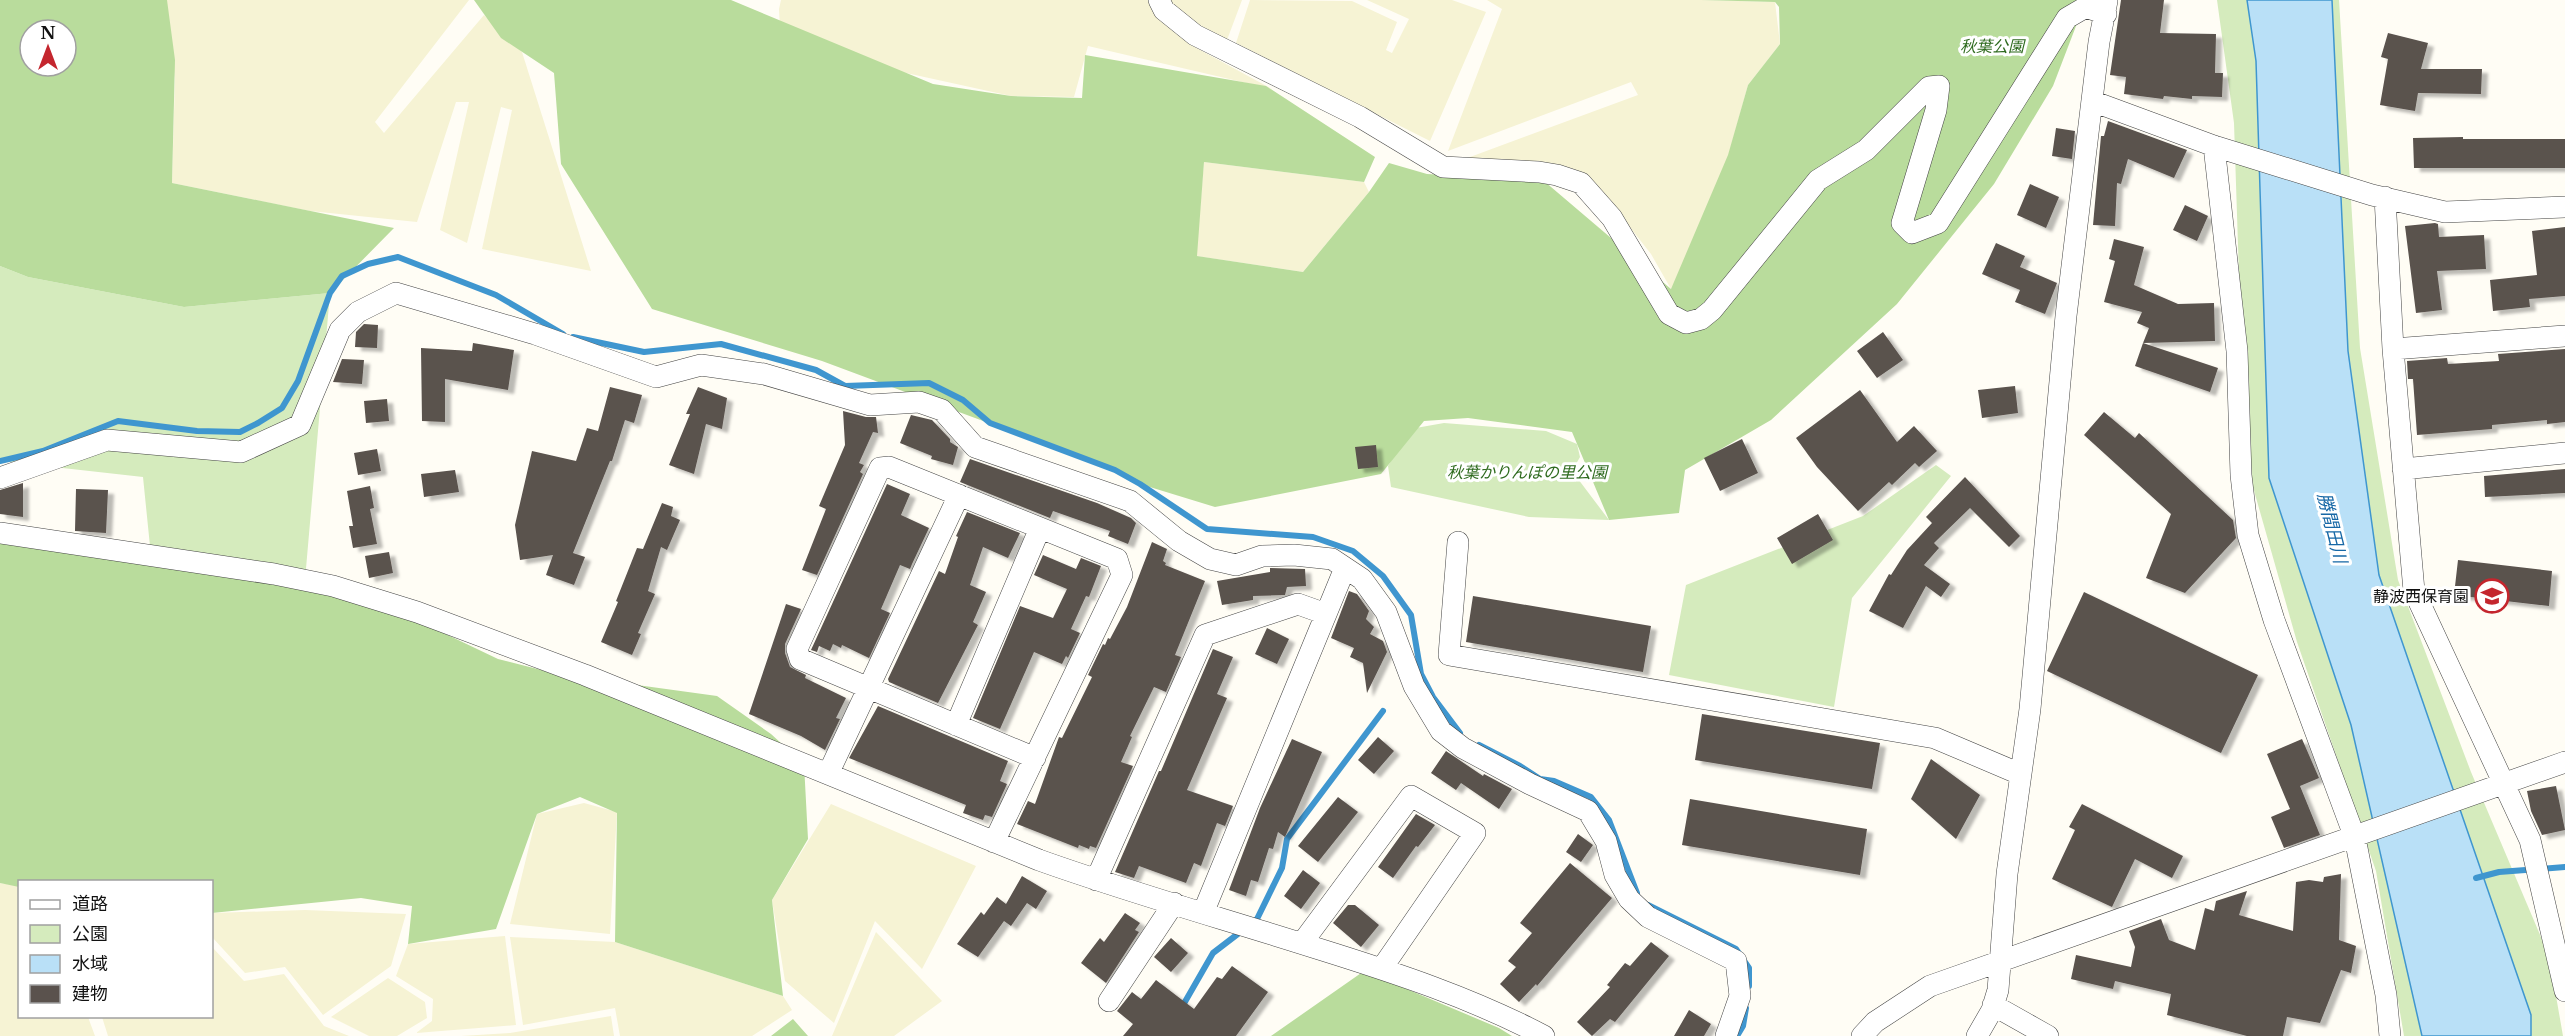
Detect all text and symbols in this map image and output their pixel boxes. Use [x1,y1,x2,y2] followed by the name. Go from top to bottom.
[18,18,78,78] north arrow
[40,23,56,43] text: N
[1960,36,2026,56] park label: 秋葉公園
[1447,462,1609,482] park label: 秋葉かりんぽの里公園
[2313,490,2352,568] water label: 勝間田川
[2474,578,2510,614] school or university icon: 静波西保育園
[2373,586,2469,606] place label: 静波西保育園
[18,880,213,1018] legend
[72,893,108,915] text: 道路
[72,923,108,945] text: 公園
[72,953,108,975] text: 水域
[72,983,108,1005] text: 建物

